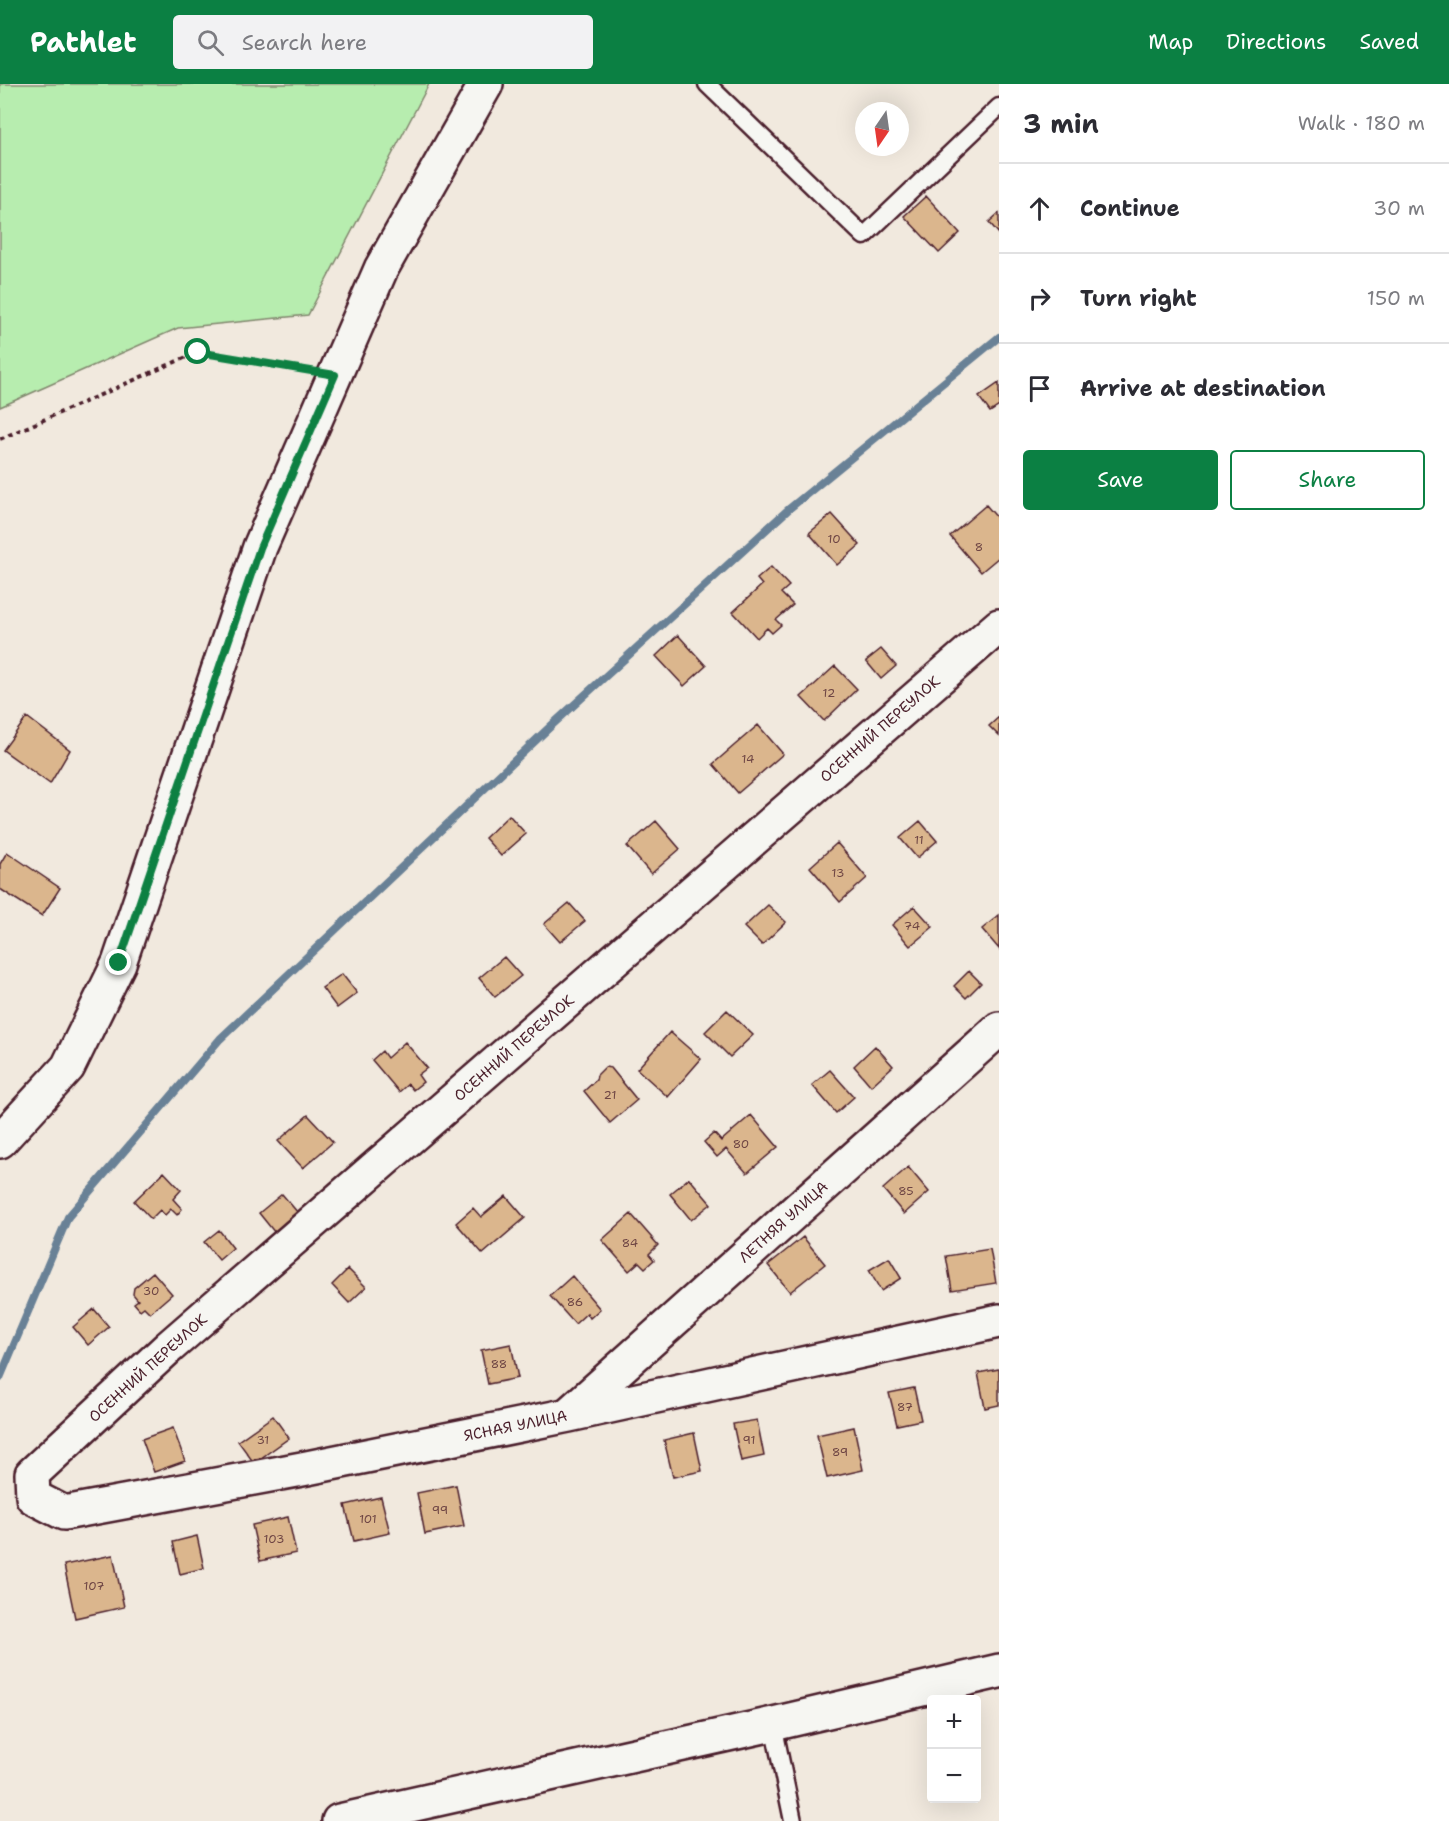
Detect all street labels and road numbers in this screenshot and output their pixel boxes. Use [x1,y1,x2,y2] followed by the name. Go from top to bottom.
[815,670,945,787] street label: ОСЕННИЙ ПЕРЕУЛОК
[449,989,579,1106] street label: ОСЕННИЙ ПЕРЕУЛОК
[734,1177,832,1267] street label: ЛЕТНЯЯ УЛИЦА
[84,1308,212,1427] street label: ОСЕННИЙ ПЕРЕУЛОК
[462,1406,569,1446] street label: ЯСНАЯ УЛИЦА

